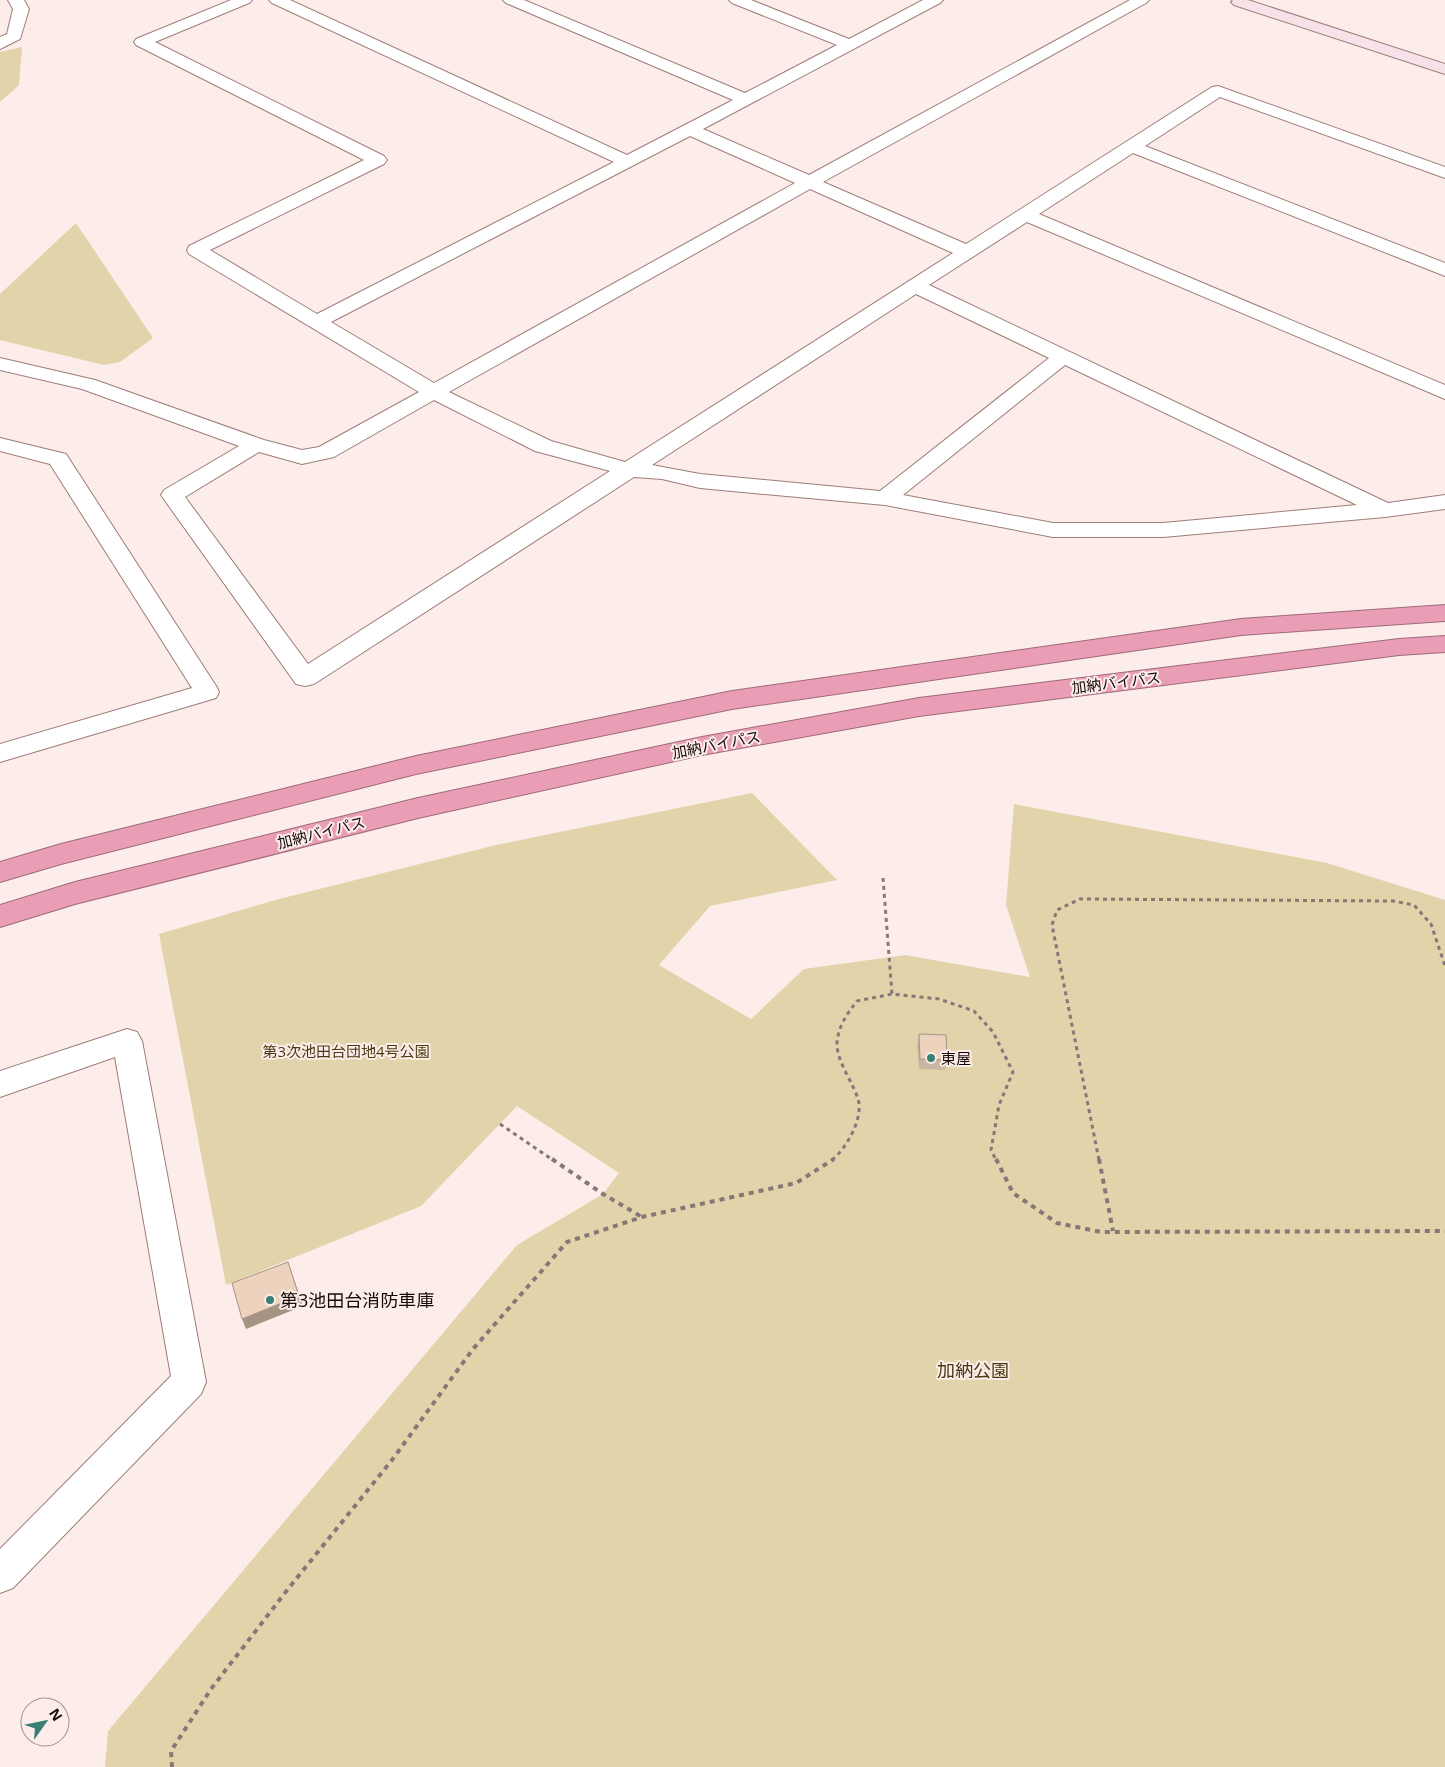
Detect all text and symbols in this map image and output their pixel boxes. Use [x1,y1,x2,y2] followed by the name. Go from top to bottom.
[1070,667,1162,697] street label: 加納バイパス
[670,726,762,762] street label: 加納バイパス
[275,811,367,853] street label: 加納バイパス
[262,1041,430,1061] park label: 第3次池田台団地4号公園
[941,1048,971,1068] place label: 東屋
[925,1052,937,1064] marker: 東屋
[280,1288,434,1312] place label: 第3池田台消防車庫
[264,1294,276,1306] marker: 第3池田台消防車庫
[937,1358,1009,1382] park label: 加納公園
[20,1697,70,1747] north arrow
[45,1705,67,1725] text: N

